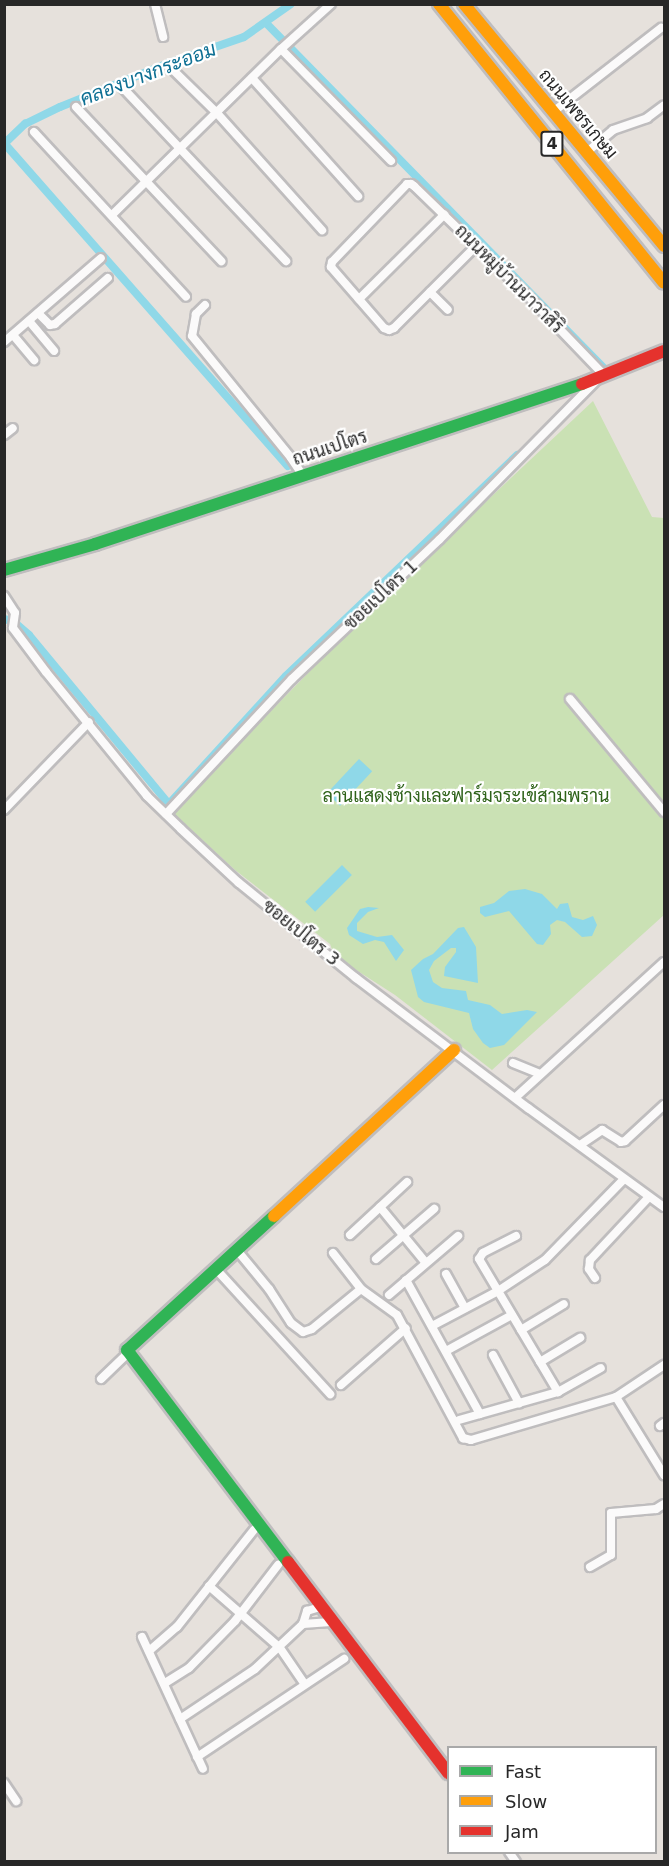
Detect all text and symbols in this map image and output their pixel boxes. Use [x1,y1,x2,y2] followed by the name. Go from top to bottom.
[77,37,219,111] water label: คลองบางกระออม
[534,65,622,163] street label: ถนนเพชรเกษม
[540,131,564,157] road number: 4
[450,220,568,338] street label: ถนนหมู่บ้านนาวาสิริ
[290,426,370,470] street label: ถนนเปโตร
[340,555,422,635] street label: ซอยเปโตร 1
[323,785,609,807] park label: ลานแสดงช้างและฟาร์มจระเข้สามพราน
[258,895,344,971] street label: ซอยเปโตร 3
[447,1746,657,1854] legend
[505,1761,541,1782] text: Fast
[505,1791,547,1812] text: Slow
[505,1821,539,1842] text: Jam

